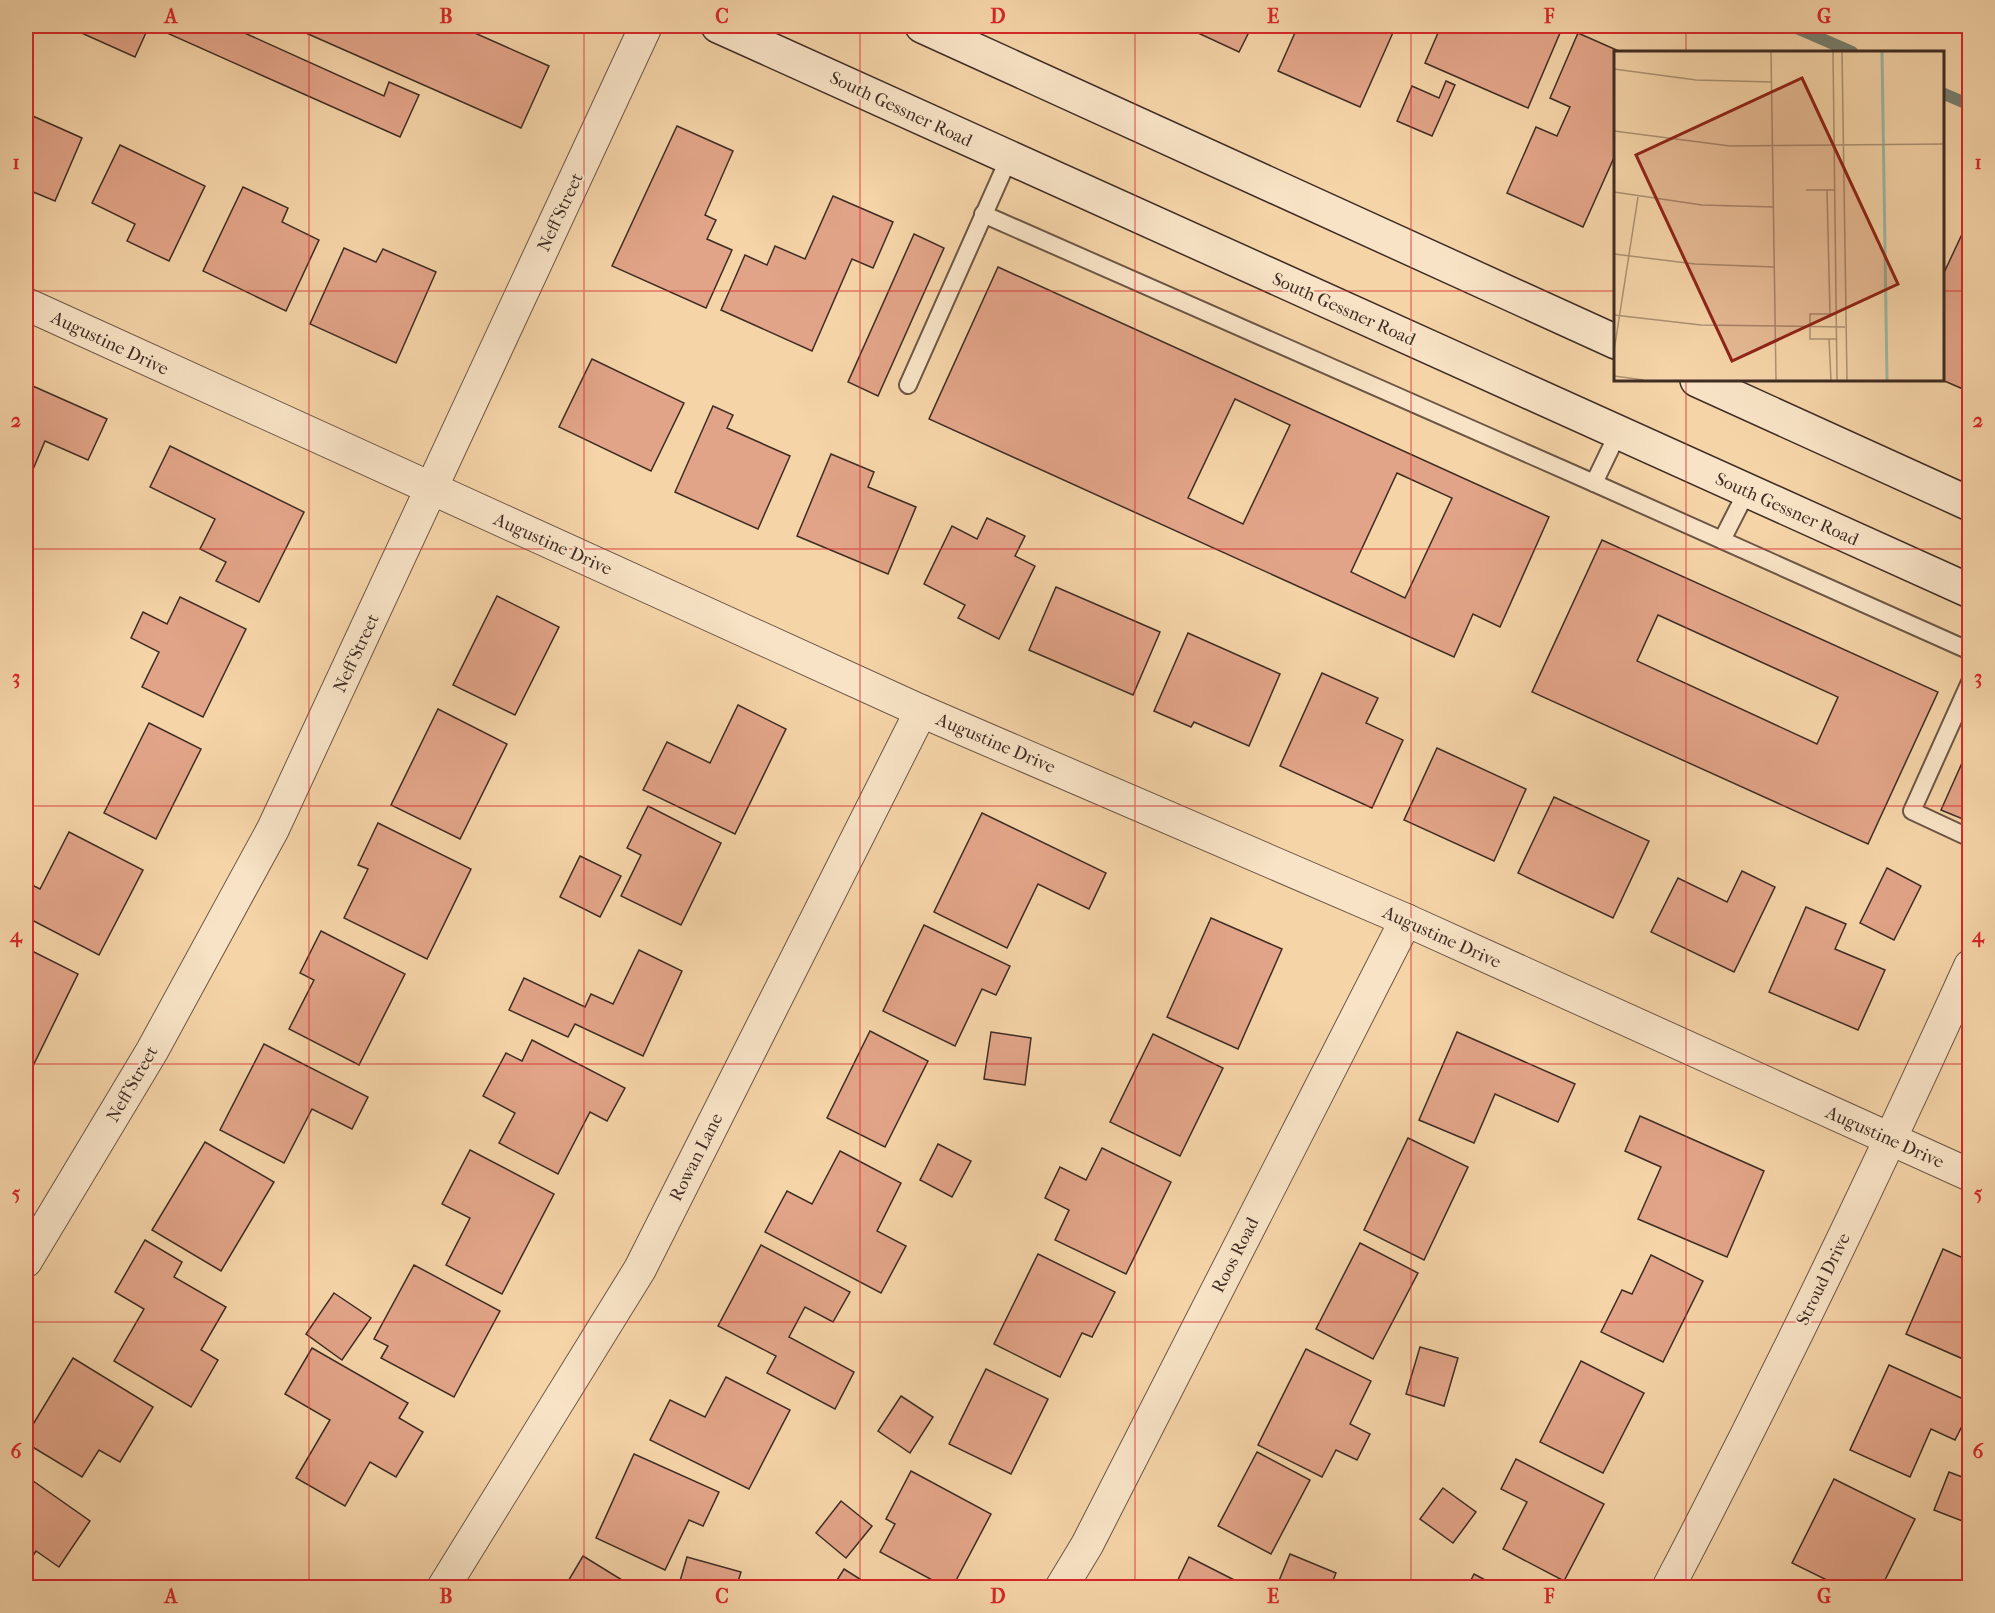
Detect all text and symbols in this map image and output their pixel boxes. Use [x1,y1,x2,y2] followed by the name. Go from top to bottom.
[163,5,179,28] text: A
[439,5,453,28] text: B
[715,5,729,28] text: C
[990,5,1006,28] text: D
[1267,5,1279,28] text: E
[1543,5,1555,28] text: F
[1817,5,1831,28] text: G
[1614,51,1944,381] inset map
[826,67,975,152] street label: South Gessner Road
[12,151,20,174] text: 1
[1974,151,1982,174] text: 1
[533,169,588,255] street label: Neff Street
[1269,268,1419,351] street label: South Gessner Road
[47,307,172,380] street label: Augustine Drive
[11,409,21,432] text: 2
[1973,409,1983,432] text: 2
[1712,468,1862,551] street label: South Gessner Road
[489,509,615,580] street label: Augustine Drive
[329,610,384,696] street label: Neff Street
[12,666,20,689] text: 3
[1974,666,1982,689] text: 3
[932,709,1059,778] street label: Augustine Drive
[1378,902,1504,973] street label: Augustine Drive
[9,924,23,948] text: 4
[1971,924,1985,948] text: 4
[102,1042,163,1126] street label: Neff Street
[1821,1102,1947,1173] street label: Augustine Drive
[665,1110,728,1205] street label: Rowan Lane
[12,1182,21,1205] text: 5
[1974,1182,1983,1205] text: 5
[1208,1214,1263,1296] street label: Roos Road
[1792,1230,1855,1329] street label: Stroud Drive
[11,1440,23,1463] text: 6
[1973,1440,1985,1463] text: 6
[163,1585,179,1608] text: A
[439,1585,453,1608] text: B
[715,1585,729,1608] text: C
[990,1585,1006,1608] text: D
[1267,1585,1279,1608] text: E
[1543,1585,1555,1608] text: F
[1817,1585,1831,1608] text: G

